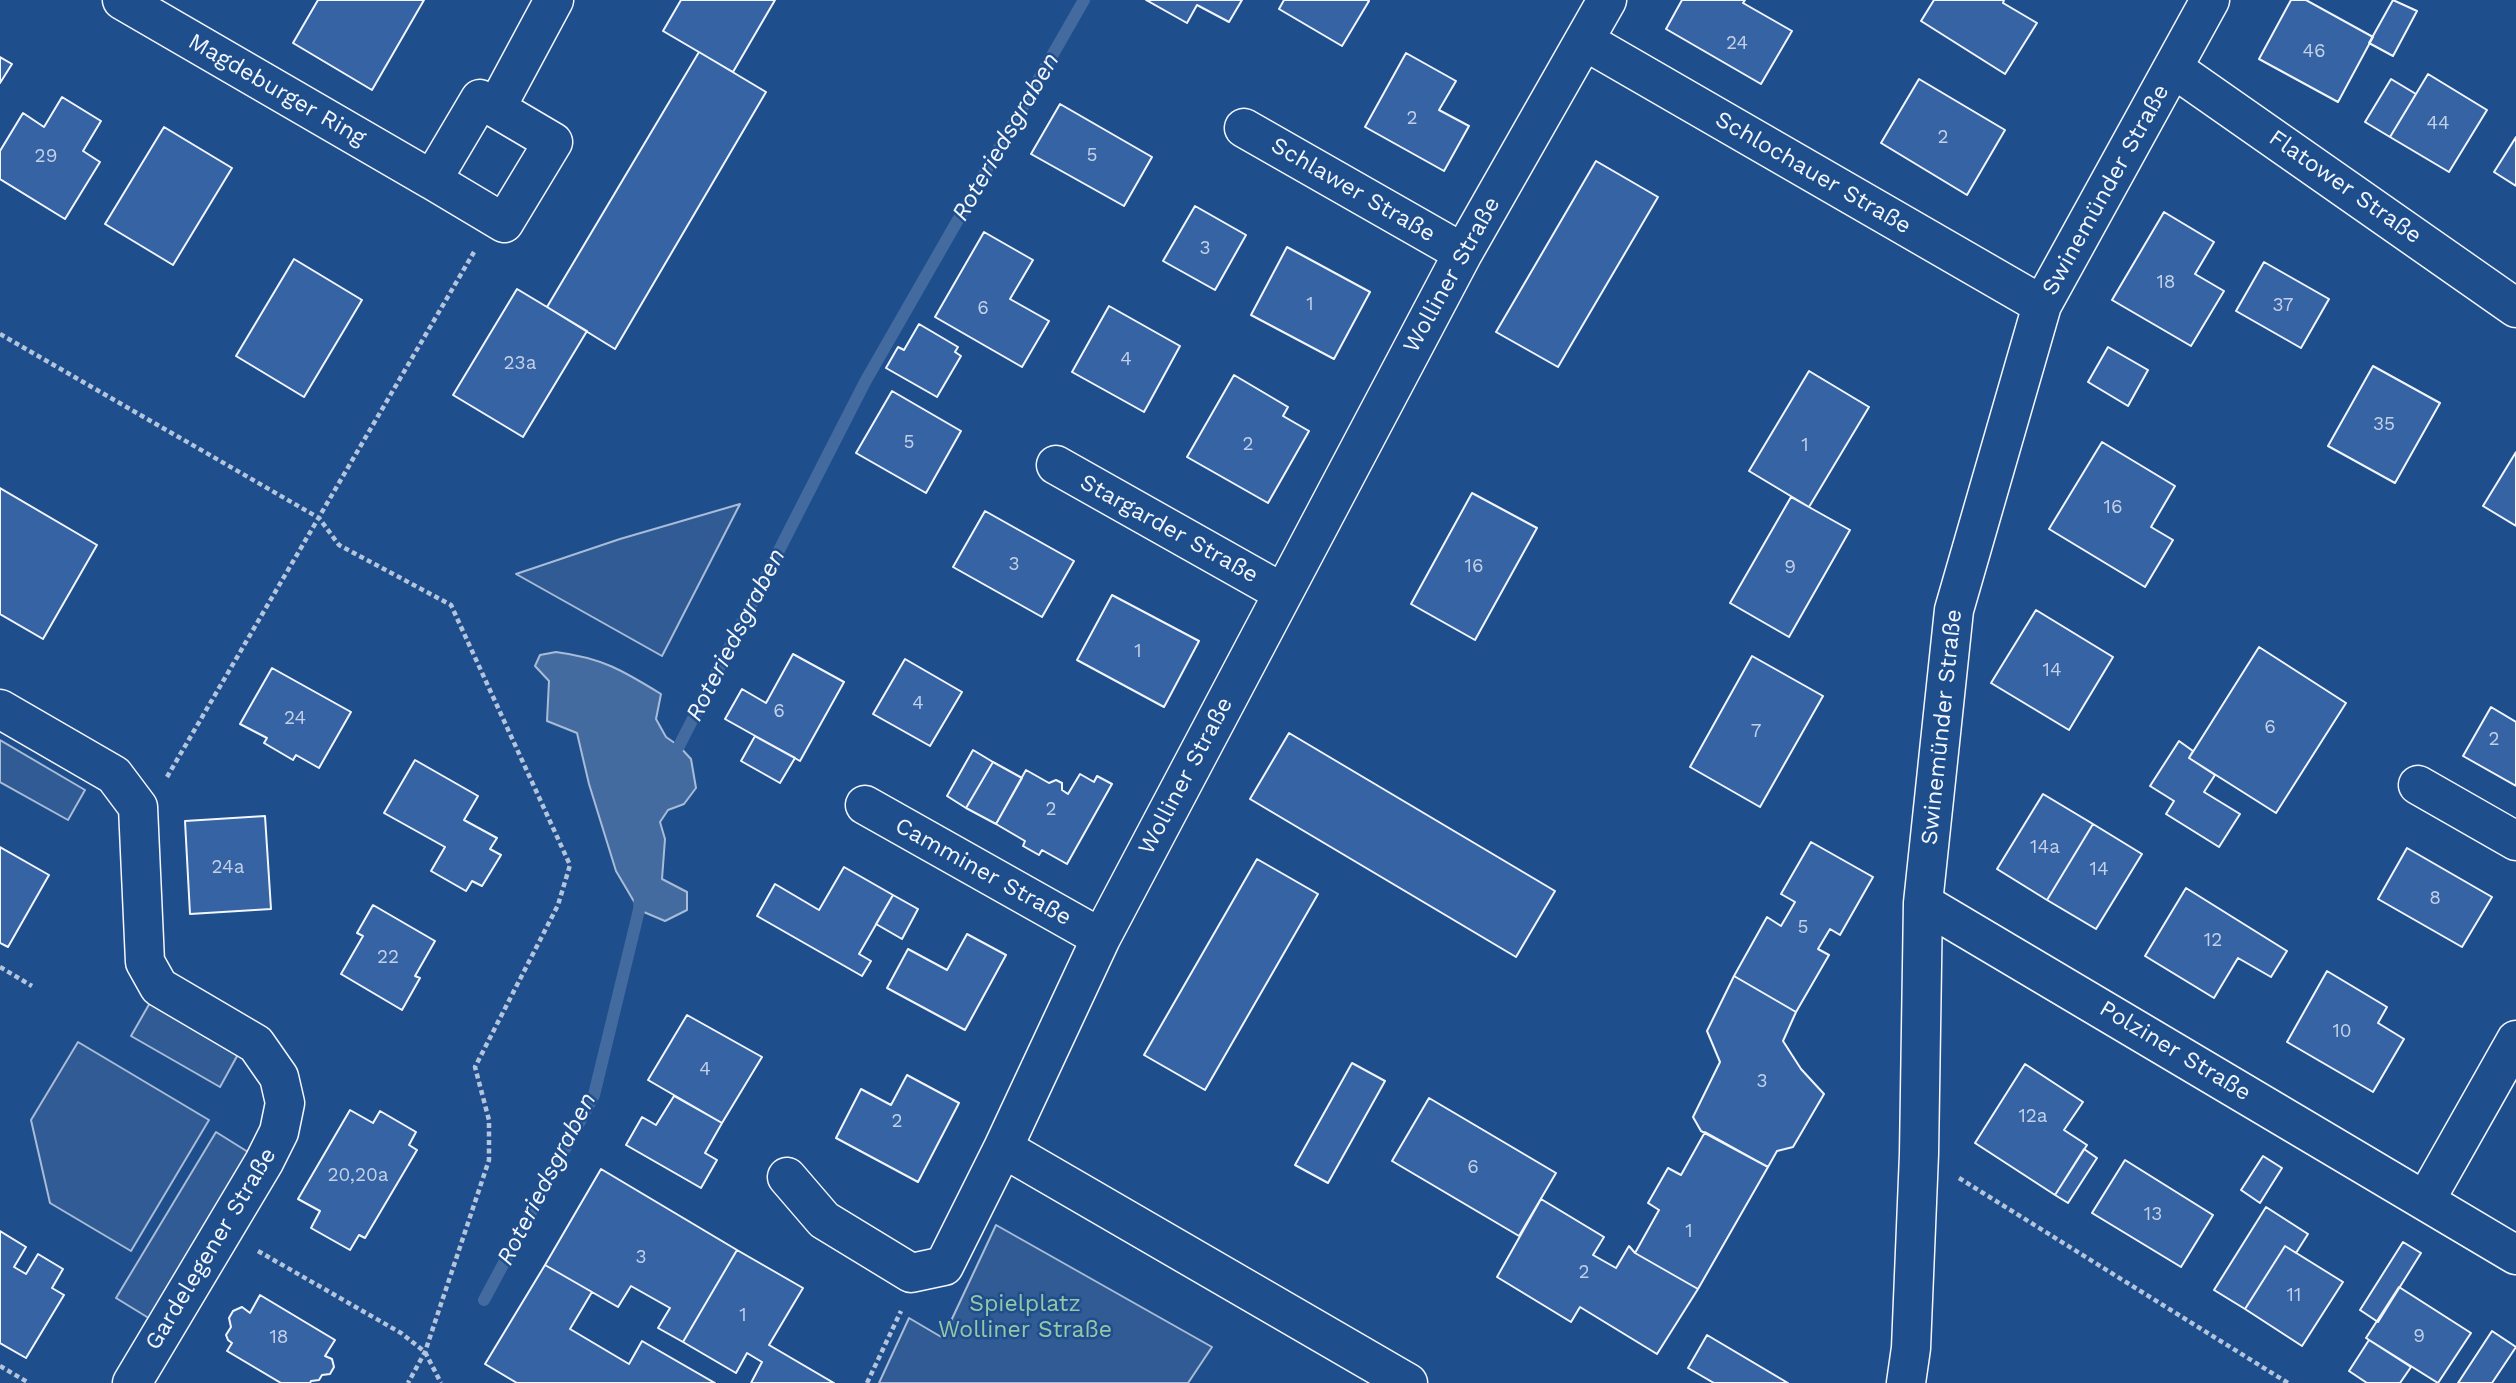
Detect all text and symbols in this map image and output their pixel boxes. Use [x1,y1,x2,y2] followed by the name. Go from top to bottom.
[183,28,371,152] street label: Magdeburger Ring
[1726,32,1748,54] house number: 24
[2302,40,2326,62] house number: 46
[946,48,1066,226] water label: Roteriedsgraben
[2037,80,2175,300] street label: Swinemünder Straße
[1710,106,1916,240] street label: Schlochauer Straße
[1406,107,1418,129] house number: 2
[2426,112,2450,134] house number: 44
[2263,124,2427,250] street label: Flatower Straße
[1937,126,1949,148] house number: 2
[1266,132,1440,248] street label: Schlawer Straße
[1086,144,1098,166] house number: 5
[35,145,57,167] house number: 29
[1398,192,1506,358] street label: Wolliner Straße
[1199,237,1211,259] house number: 3
[2156,271,2176,293] house number: 18
[1306,293,1314,315] house number: 1
[2273,294,2293,316] house number: 37
[977,297,989,319] house number: 6
[1120,348,1132,370] house number: 4
[504,352,536,374] house number: 23a
[2373,413,2395,435] house number: 35
[903,431,915,453] house number: 5
[1242,433,1254,455] house number: 2
[1801,434,1809,456] house number: 1
[1075,469,1263,589] street label: Stargarder Straße
[2104,496,2122,518] house number: 16
[680,544,792,726] water label: Roteriedsgraben
[1008,553,1020,575] house number: 3
[1465,555,1483,577] house number: 16
[1784,556,1796,578] house number: 9
[1916,608,1968,846] street label: Swinemünder Straße
[1134,640,1142,662] house number: 1
[2042,659,2062,681] house number: 14
[912,692,924,714] house number: 4
[1133,693,1239,859] street label: Wolliner Straße
[773,700,785,722] house number: 6
[284,707,306,729] house number: 24
[2264,716,2276,738] house number: 6
[1751,720,1761,742] house number: 7
[2488,728,2500,750] house number: 2
[1045,798,1057,820] house number: 2
[890,812,1076,932] street label: Camminer Straße
[2030,836,2060,858] house number: 14a
[212,856,244,878] house number: 24a
[2089,858,2109,880] house number: 14
[2429,887,2441,909] house number: 8
[1797,916,1809,938] house number: 5
[2204,929,2222,951] house number: 12
[377,946,399,968] house number: 22
[2094,995,2256,1107] street label: Polziner Straße
[2332,1020,2352,1042] house number: 10
[699,1058,711,1080] house number: 4
[1756,1070,1768,1092] house number: 3
[491,1088,603,1270] water label: Roteriedsgraben
[2018,1105,2048,1127] house number: 12a
[891,1110,903,1132] house number: 2
[140,1143,282,1355] street label: Gardelegener Straße
[1467,1156,1479,1178] house number: 6
[327,1164,389,1186] house number: 20,20a
[2144,1203,2162,1225] house number: 13
[1685,1220,1693,1242] house number: 1
[635,1246,647,1268] house number: 3
[1578,1261,1590,1283] house number: 2
[2287,1284,2301,1306] house number: 11
[938,1290,1112,1344] park label: Spielplatz Wolliner Straße
[739,1304,747,1326] house number: 1
[2413,1325,2425,1347] house number: 9
[269,1326,289,1348] house number: 18

